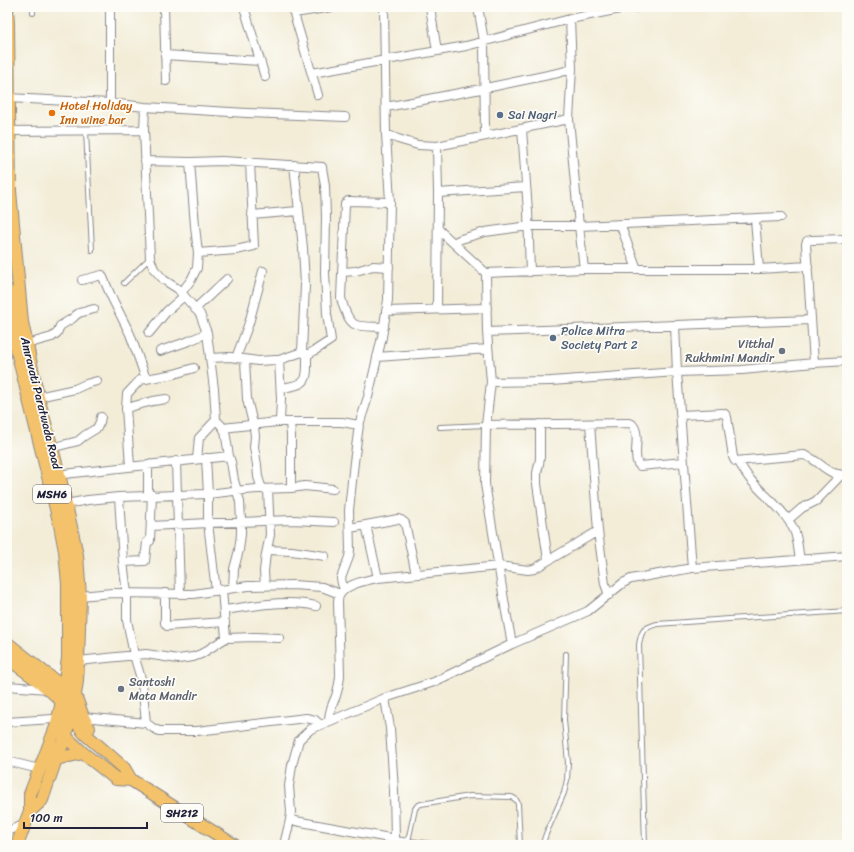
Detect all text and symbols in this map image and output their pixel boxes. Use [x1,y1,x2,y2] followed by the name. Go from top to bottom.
[59,95,133,131] place label: Hotel Holiday Inn wine bar
[508,104,557,126] place label: Sai Nagri
[47,108,57,118] marker: Hotel Holiday Inn wine bar
[495,110,505,120] marker: Sai Nagri
[561,320,638,356] place label: Police Mitra Society Part 2
[14,333,68,472] street label: Amravati Paratwada Road
[548,333,558,343] marker: Police Mitra Society Part 2
[685,333,775,369] place label: Vitthal Rukhmini Mandir
[777,346,787,356] marker: Vitthal Rukhmini Mandir
[33,485,71,503] road number: MSH6
[129,671,198,707] place label: Santoshi Mata Mandir
[116,684,126,694] marker: Santoshi Mata Mandir
[24,804,147,830] scale bar
[161,804,203,822] road number: SH212
[30,807,63,829] text: 100 m

